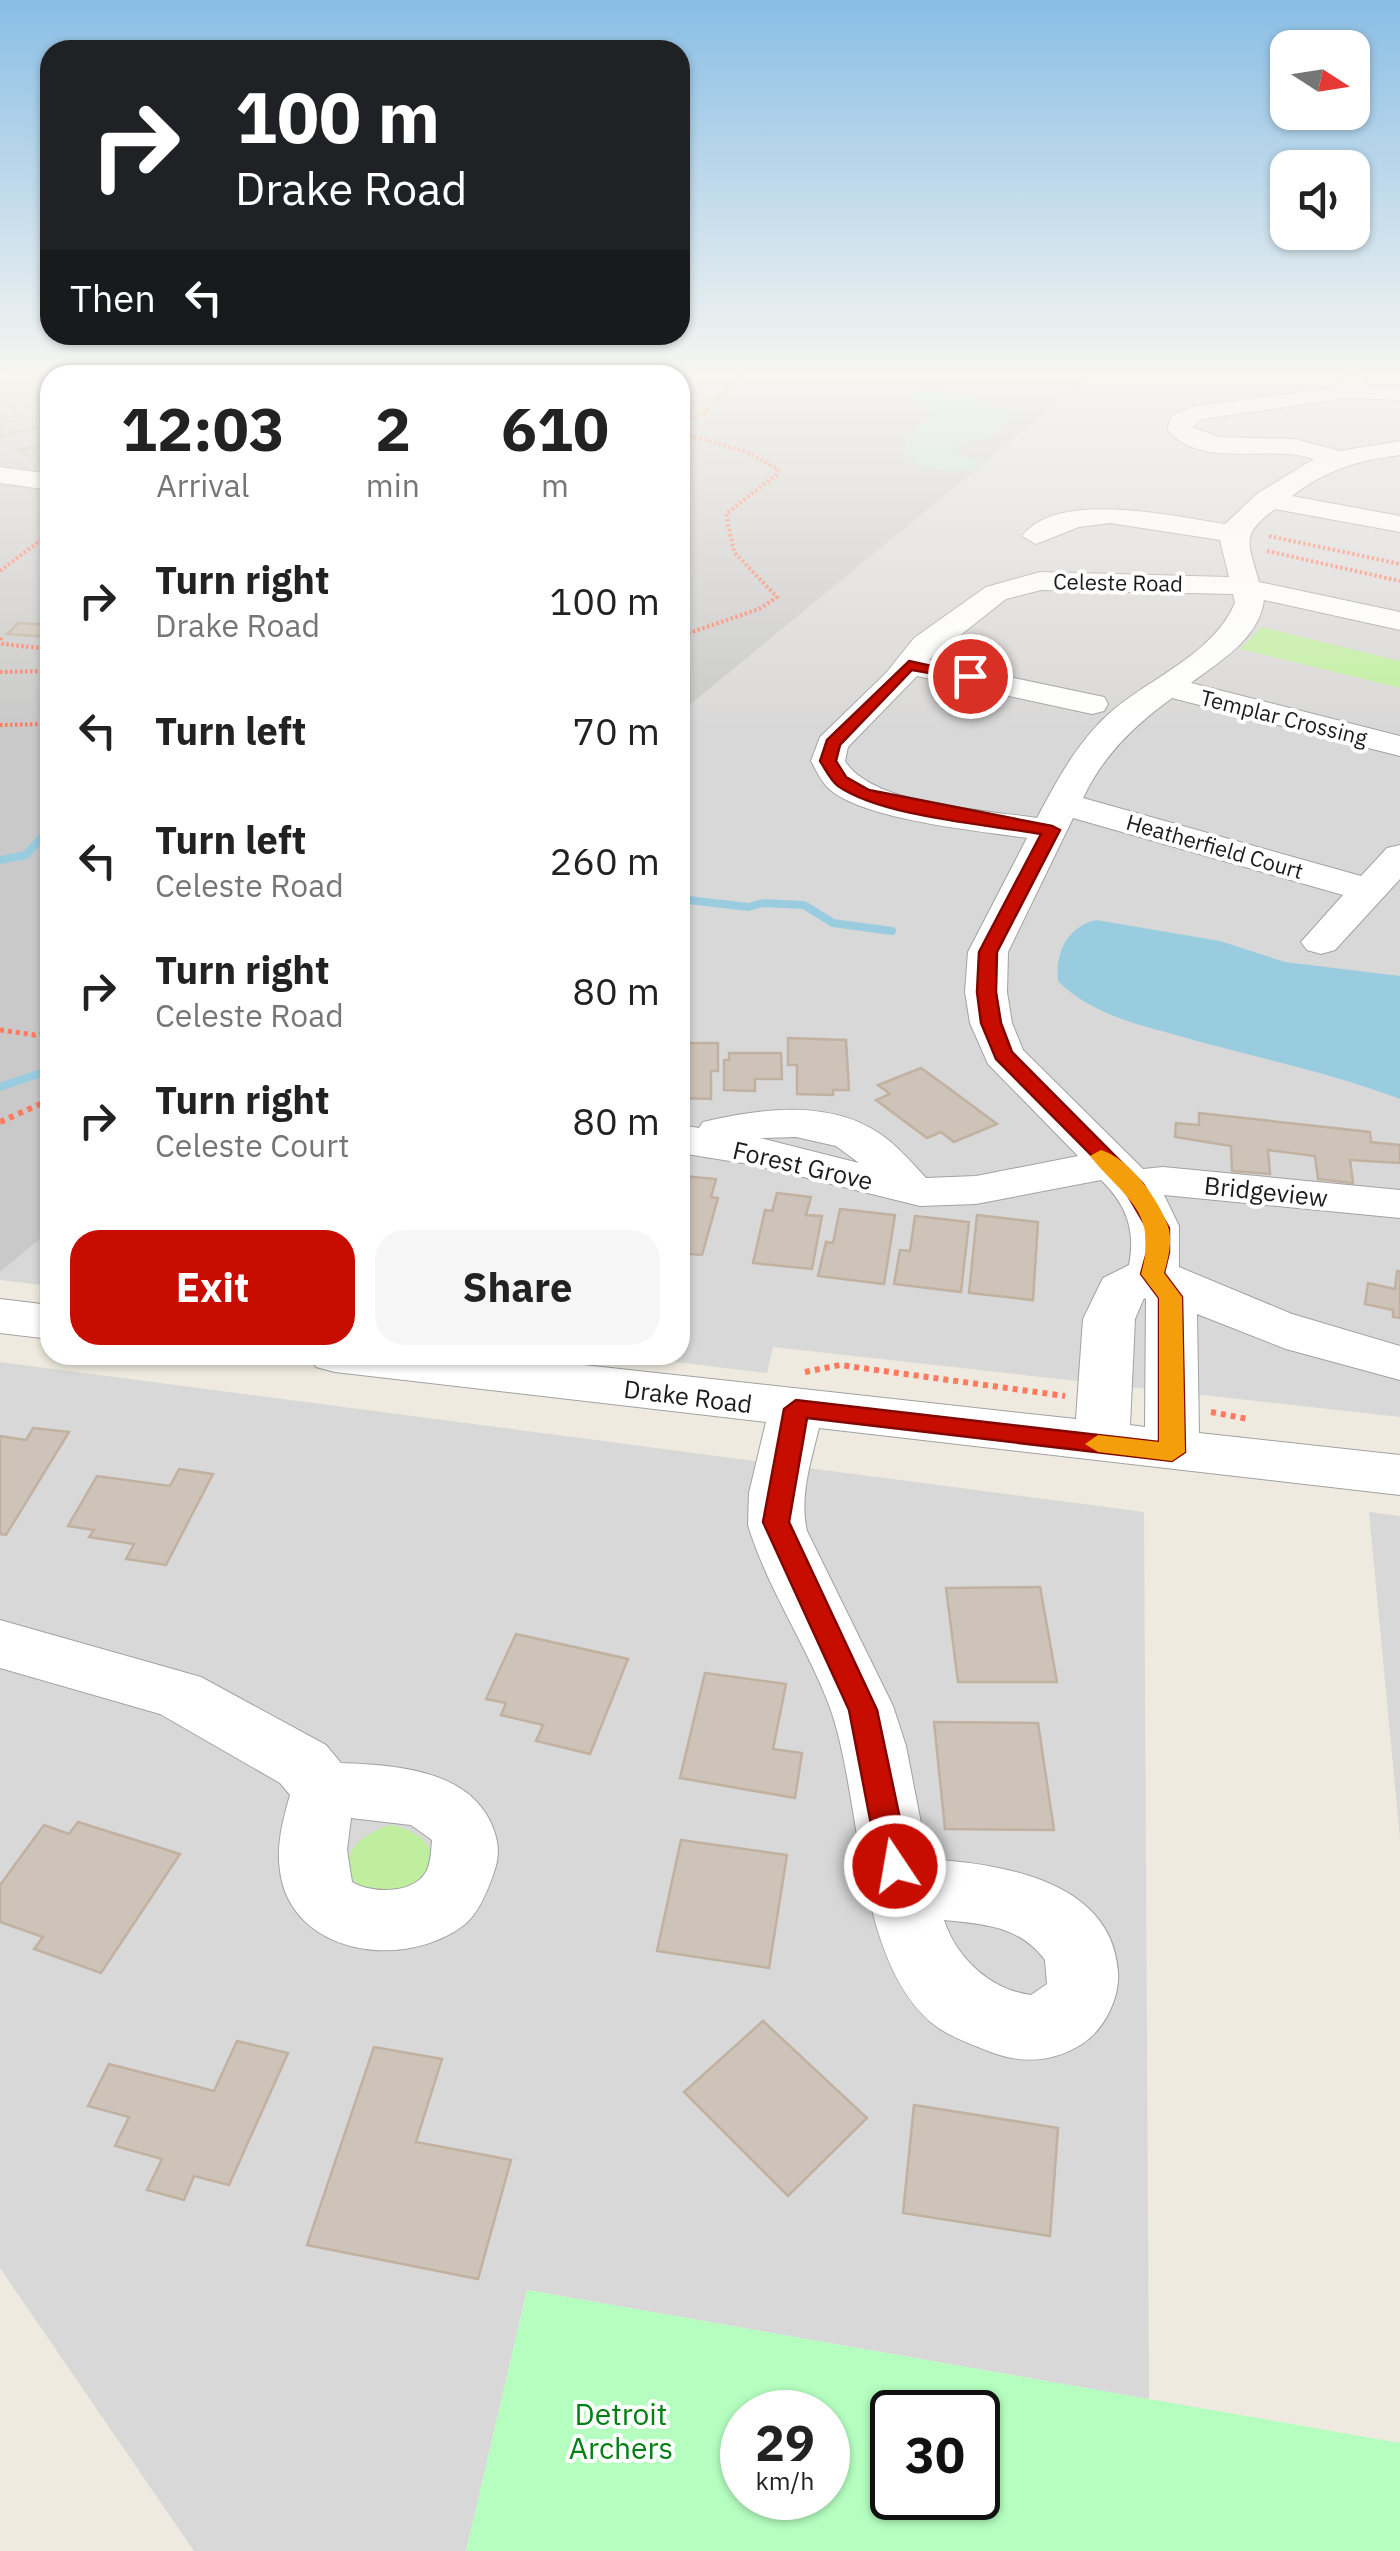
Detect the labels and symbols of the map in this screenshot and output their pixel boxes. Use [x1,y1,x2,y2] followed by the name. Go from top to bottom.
[1270,30,1370,130] north arrow
[1053,566,1183,598] street label: Celeste Road
[928,634,1013,719] pin
[1198,682,1371,752] street label: Templar Crossing
[1123,807,1307,885] street label: Heatherfield Court
[730,1133,876,1197] street label: Forest Grove
[1203,1168,1329,1214] street label: Bridgeview
[622,1372,754,1420] street label: Drake Road
[843,1814,947,1918] position arrow
[870,2390,1000,2520] speed limit sign: 30
[569,2394,673,2467] park label: Detroit Archers

